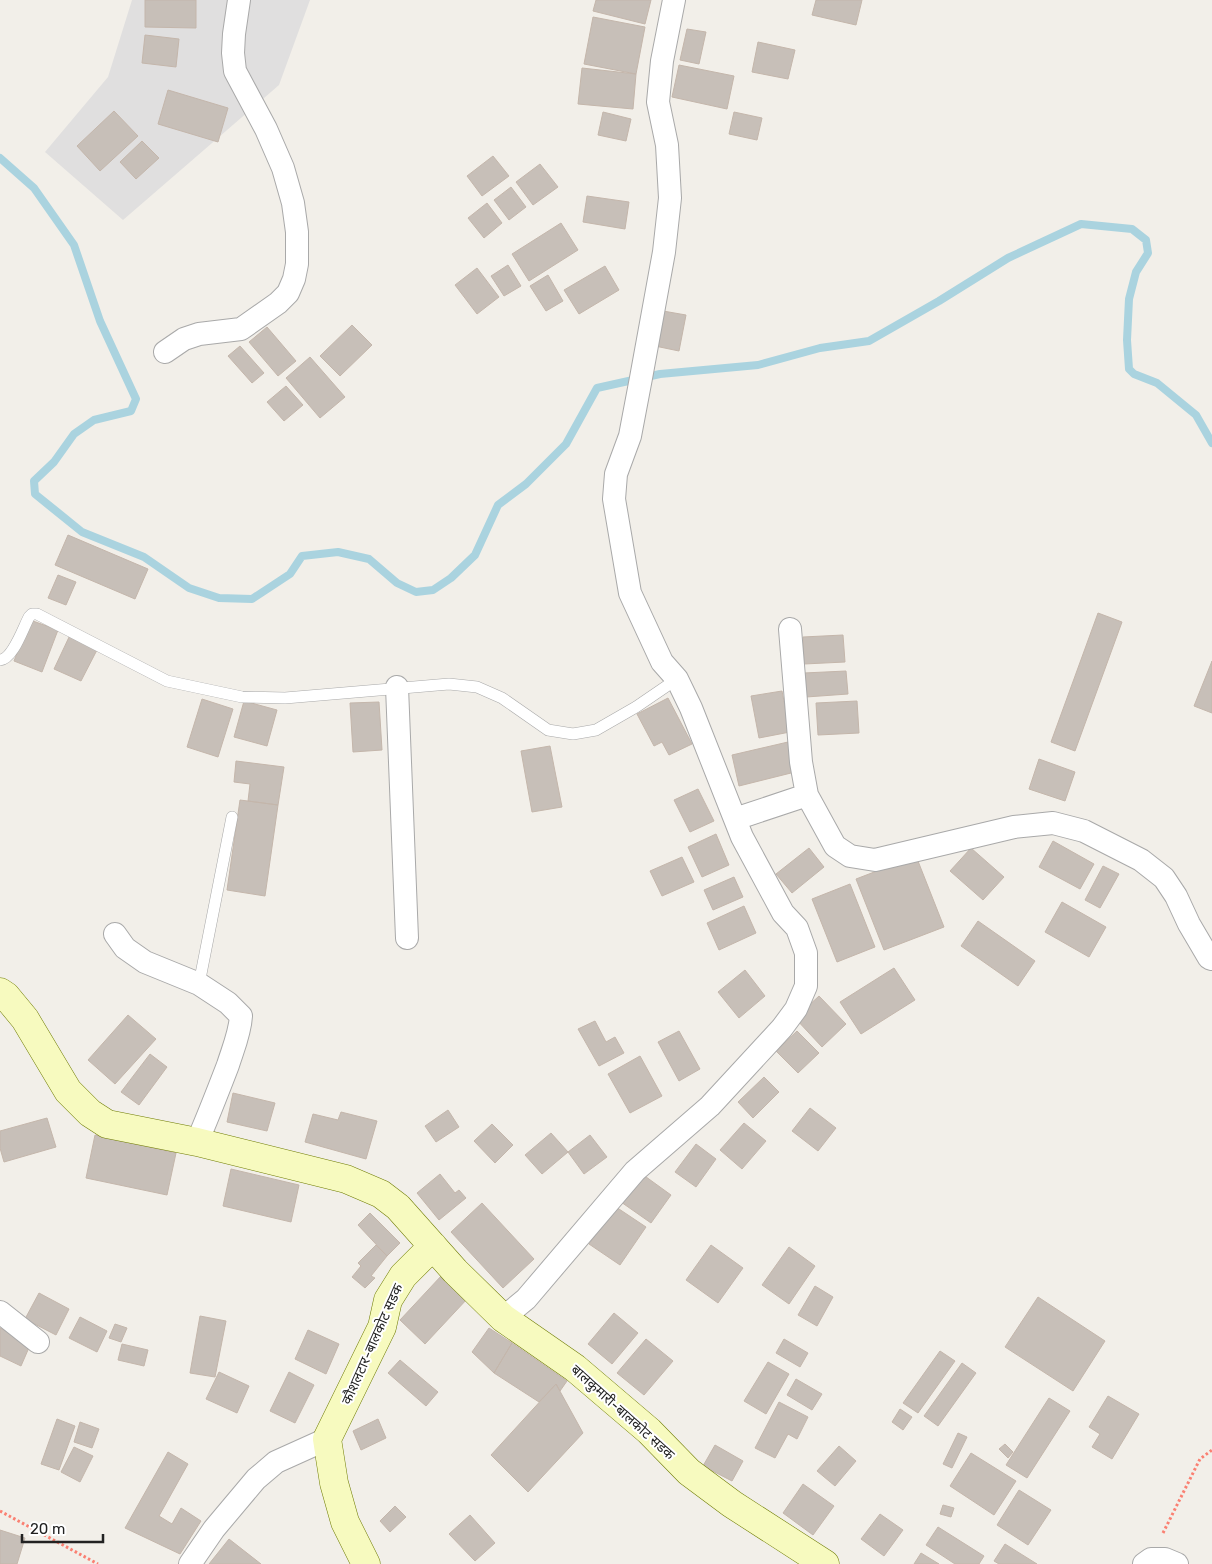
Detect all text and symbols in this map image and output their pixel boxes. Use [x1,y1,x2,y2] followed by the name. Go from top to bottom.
[338,1281,407,1407] street label: कौशलटार-बालकोट सडक
[567,1361,678,1464] street label: बालकुमारी-बालकोट सडक
[22,1512,104,1544] scale bar
[30,1520,65,1538] text: 20 m

